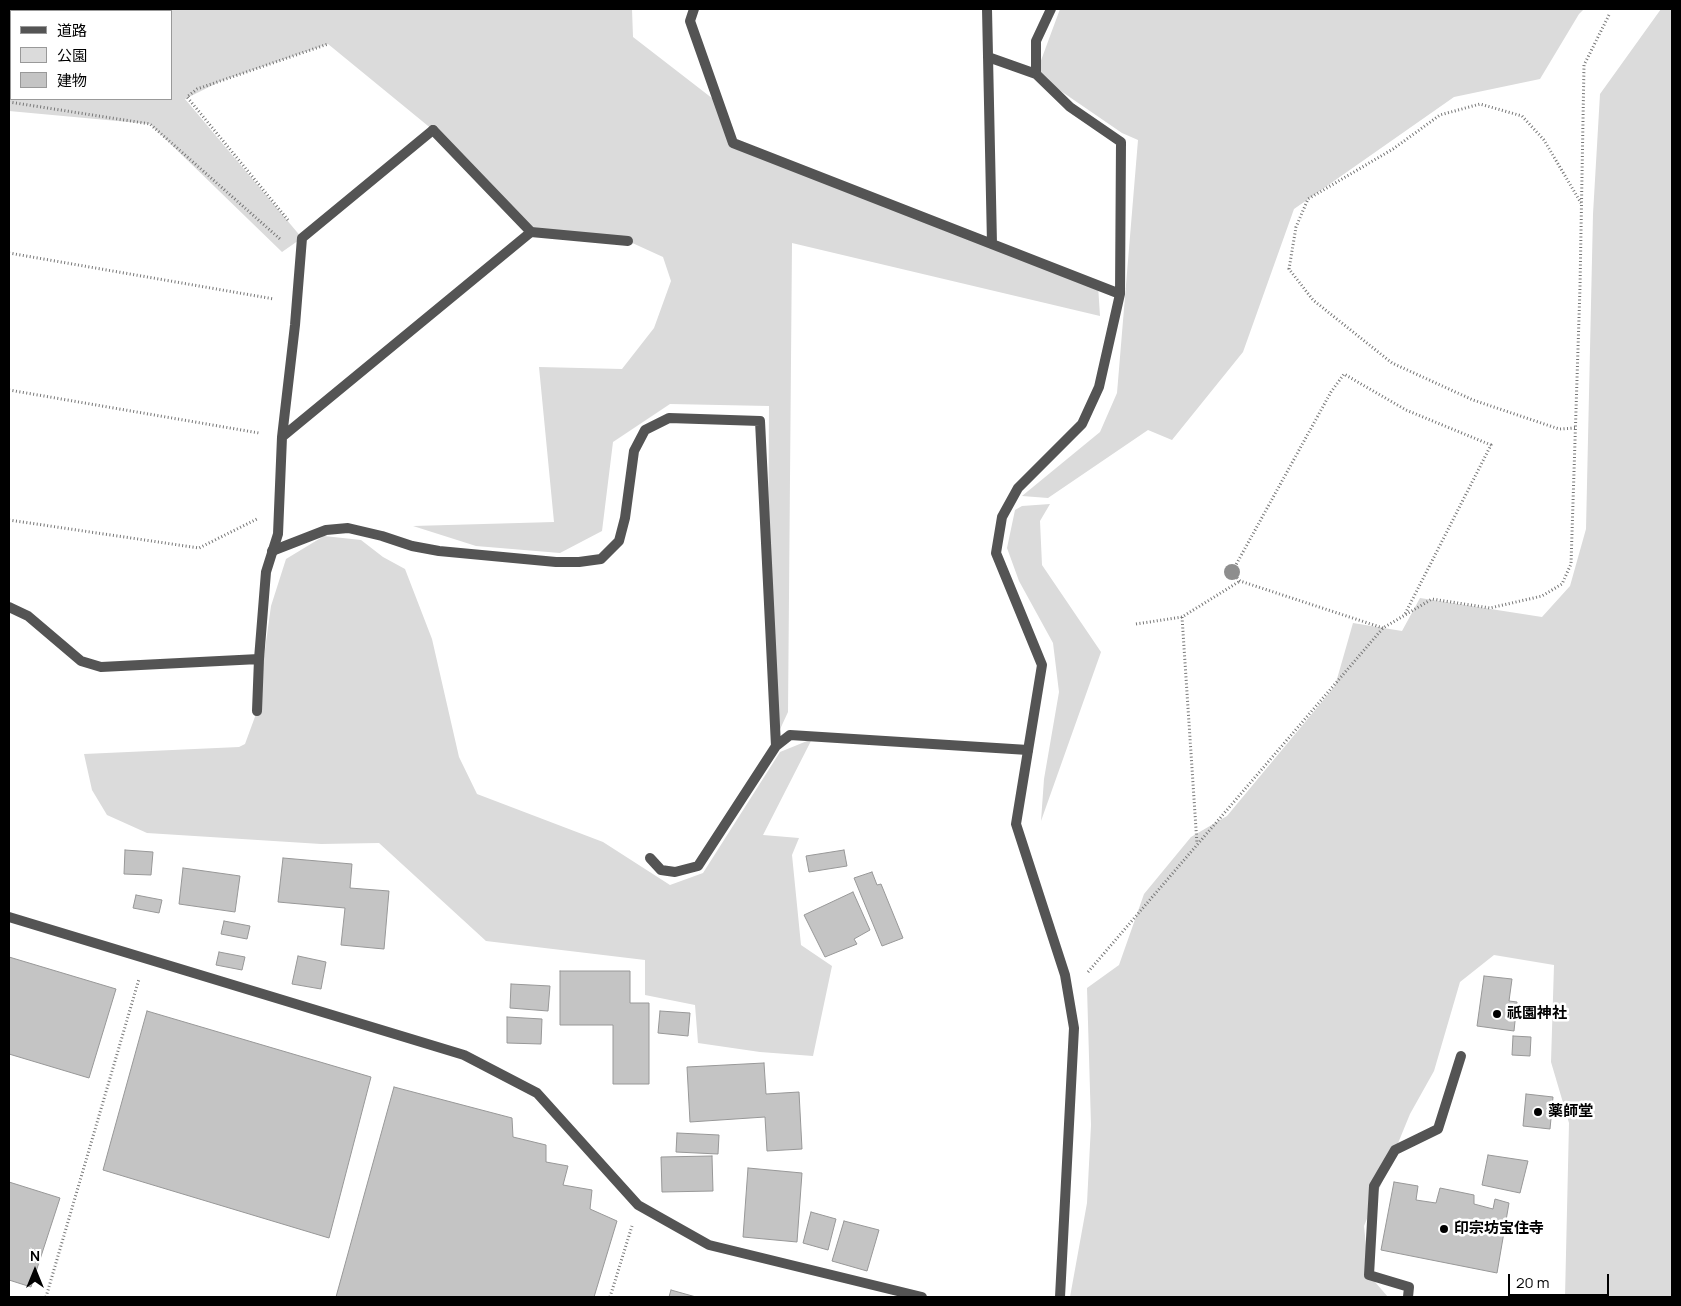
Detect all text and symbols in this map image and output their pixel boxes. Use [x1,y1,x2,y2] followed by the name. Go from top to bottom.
[10,10,172,100] legend
[57,20,87,41] text: 道路
[57,45,87,66] text: 公園
[57,70,87,91] text: 建物
[1507,1005,1567,1023] place label: 祇園神社
[1491,1008,1503,1020] marker: 祇園神社
[1548,1103,1593,1121] place label: 薬師堂
[1532,1106,1544,1118] marker: 薬師堂
[1454,1220,1544,1238] place label: 印宗坊宝住寺
[1438,1223,1450,1235] marker: 印宗坊宝住寺
[10,1246,60,1296] north arrow
[30,1246,40,1265] text: N
[1511,1264,1612,1296] scale bar
[1516,1272,1549,1293] text: 20 m

